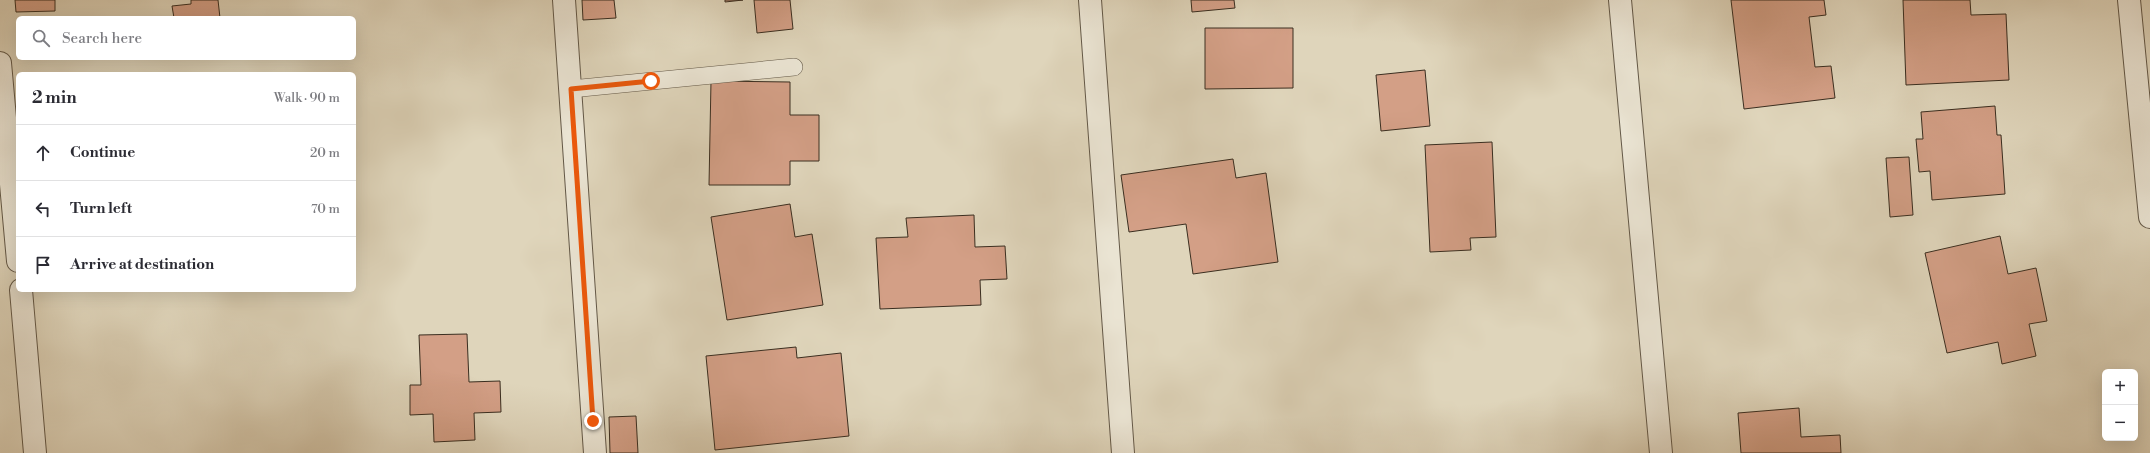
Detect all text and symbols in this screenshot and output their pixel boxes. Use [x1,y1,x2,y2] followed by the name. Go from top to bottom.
[16,16,356,60] search box
[30,27,52,49] icon: search
[62,29,142,48] text: Search here
[642,72,660,90] route start
[32,87,77,109] text: 2 min
[274,90,340,106] text: Walk · 90 m
[32,142,54,164] icon: ahead
[70,143,135,162] text: Continue
[310,145,340,161] text: 20 m
[32,198,54,220] icon: left
[70,199,132,218] text: Turn left
[311,201,340,217] text: 70 m
[32,254,54,276] icon: arrive
[70,255,214,274] text: Arrive at destination
[2102,369,2138,441] map controls
[2102,369,2138,405] button: +
[2102,405,2138,441] button: −
[584,412,602,430] route end

